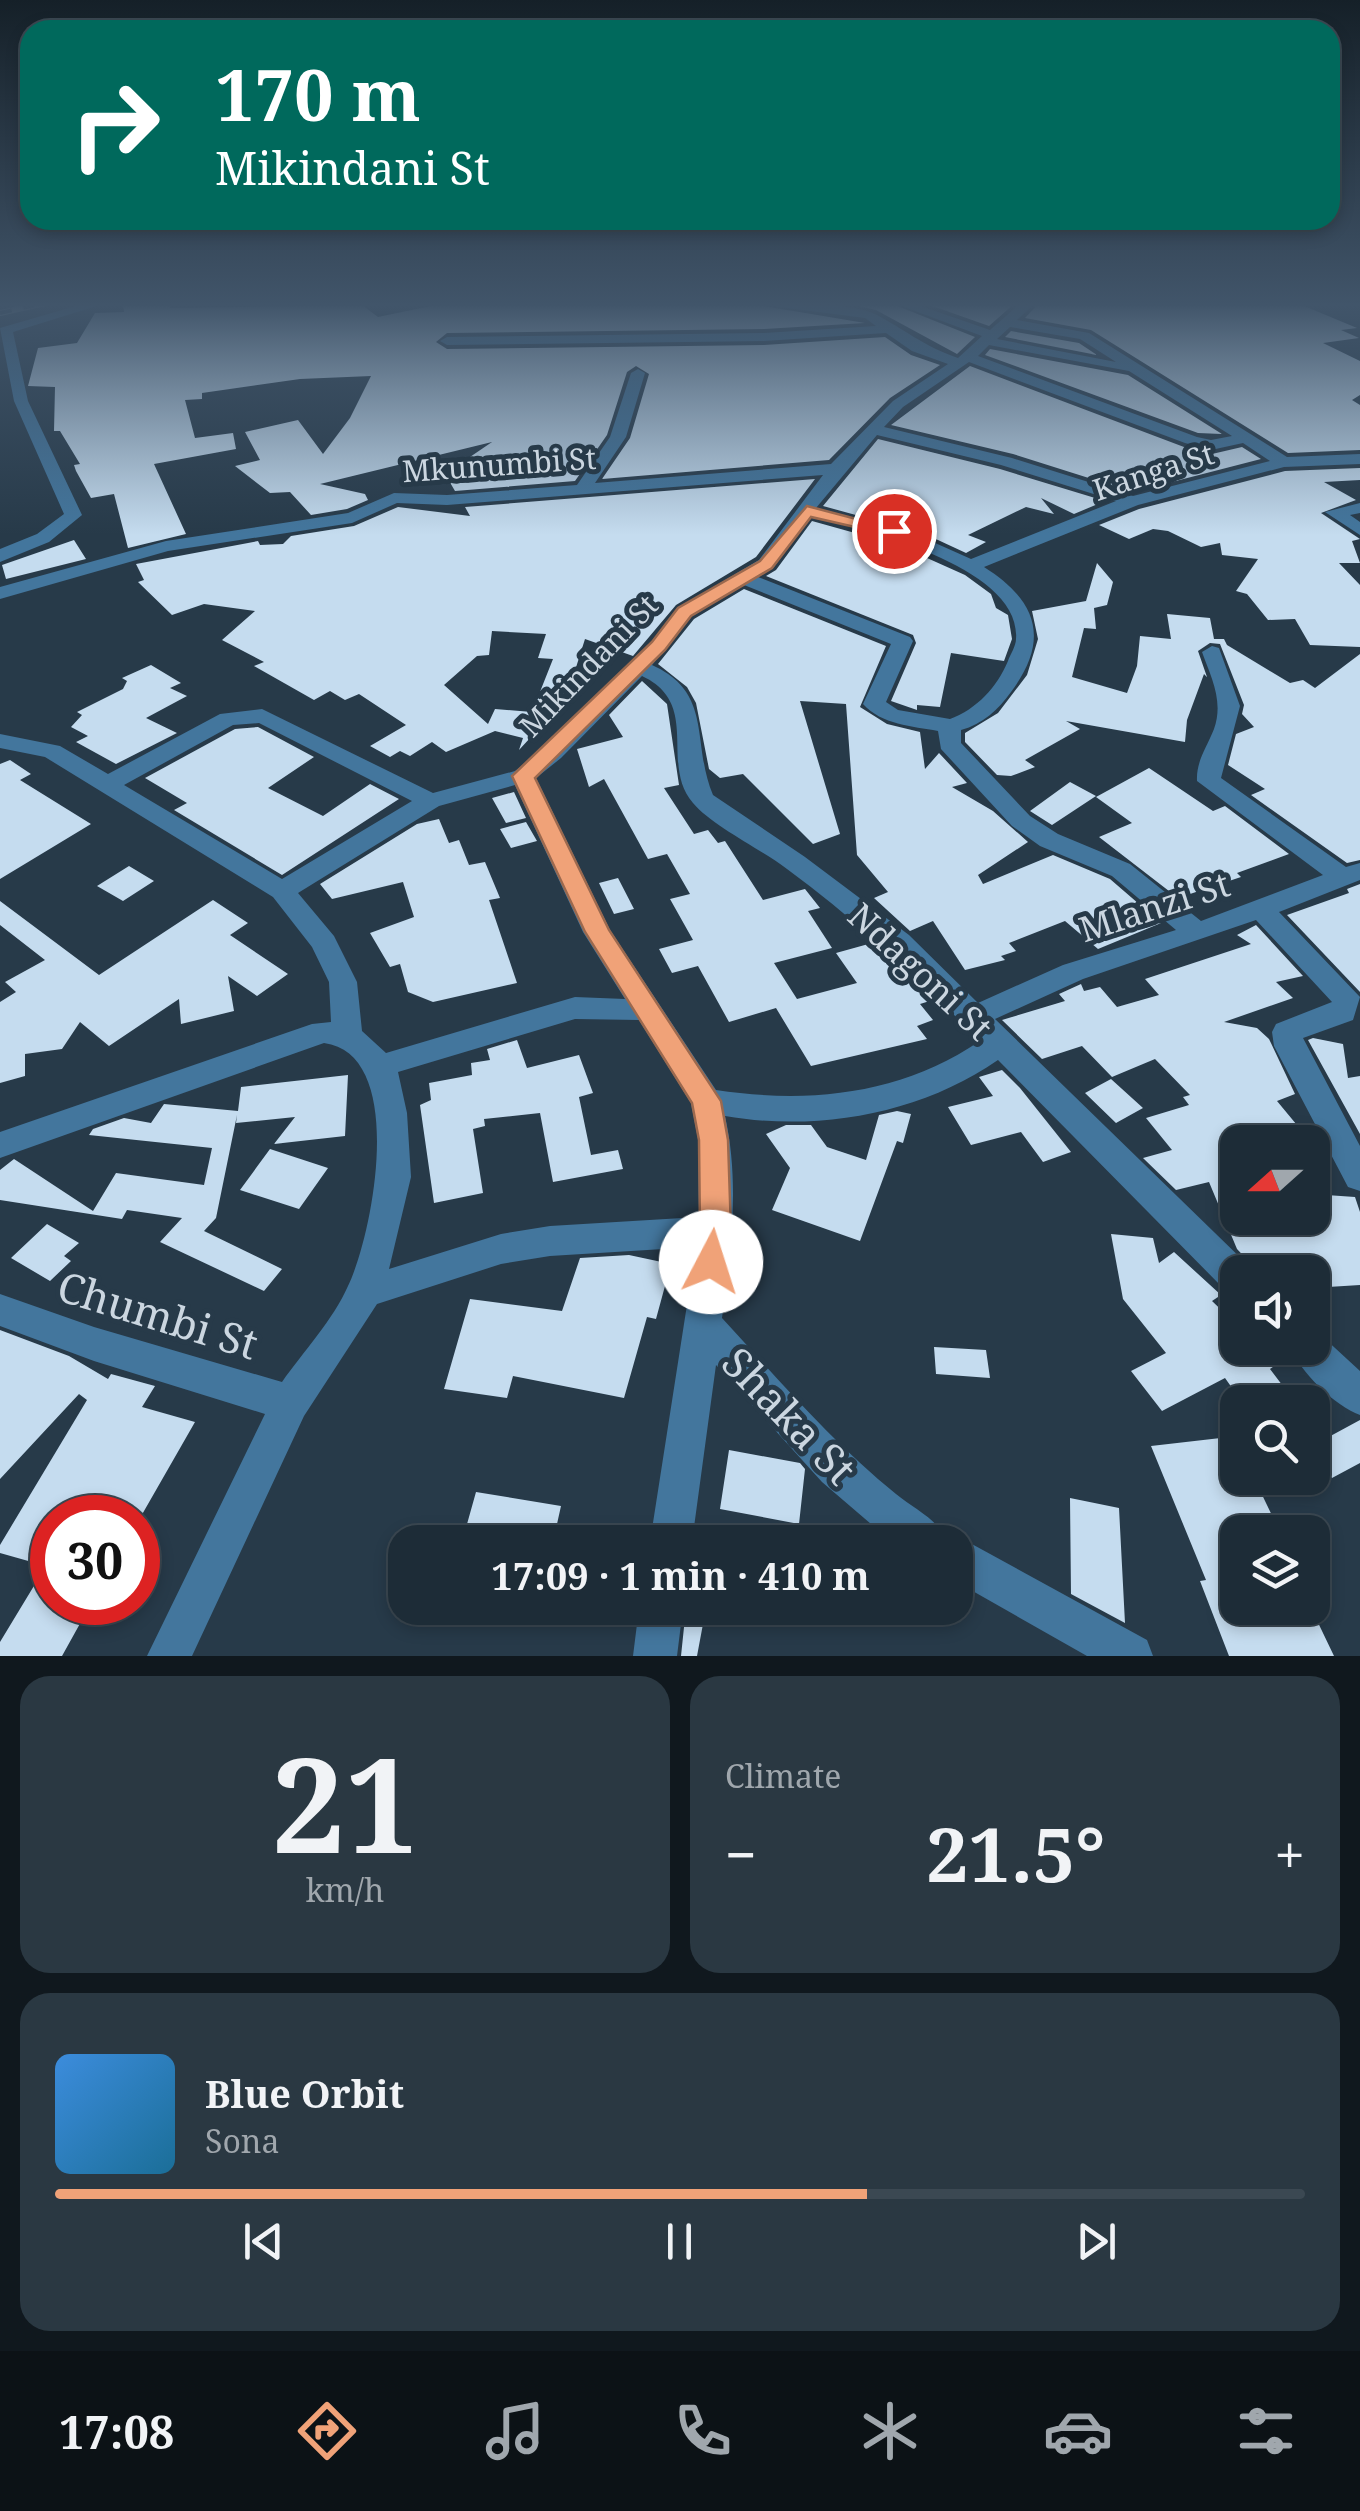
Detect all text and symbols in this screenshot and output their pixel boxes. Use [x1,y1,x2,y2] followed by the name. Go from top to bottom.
[215,46,421,142] text: 170 m
[50,60,180,190] icon: right
[215,137,490,198] text: Mikindani St
[1087,432,1219,510] street label: Kanga St
[401,437,597,491] street label: Mkunumbi St
[852,489,937,574] pin
[867,504,922,559] icon: arrive
[510,585,666,745] street label: Mikindani St
[1073,860,1235,952] street label: Mlanzi St
[839,892,1003,1050] street label: Ndagoni St
[1220,1125,1330,1235] north arrow
[1220,1125,1330,1625] map controls
[659,1210,763,1314] position arrow
[1220,1255,1330,1365] button: sound
[51,1257,265,1371] street label: Chumbi St
[710,1334,870,1496] street label: Shaka St
[1220,1385,1330,1495] button: search
[30,1495,160,1625] speed limit sign: 30
[1220,1515,1330,1625] button: layers
[491,1549,870,1601] text: 17:09 · 1 min · 410 m
[272,1714,418,1891] text: 21
[725,1754,841,1797] text: Climate
[926,1802,1105,1904] text: 21.5°
[725,1816,757,1891] text: −
[1274,1816,1305,1891] text: +
[306,1868,384,1911] text: km/h
[205,2067,404,2119] text: Blue Orbit
[205,2119,280,2162] text: Sona
[236,2214,291,2269] icon: previous
[652,2214,707,2269] icon: pause
[1069,2214,1124,2269] icon: next
[292,2396,362,2466] icon: directions
[480,2396,550,2466] icon: music
[668,2396,738,2466] icon: phone
[855,2396,925,2466] icon: climate
[1043,2396,1113,2466] icon: car
[1231,2396,1301,2466] icon: filters
[59,2401,174,2462] text: 17:08

